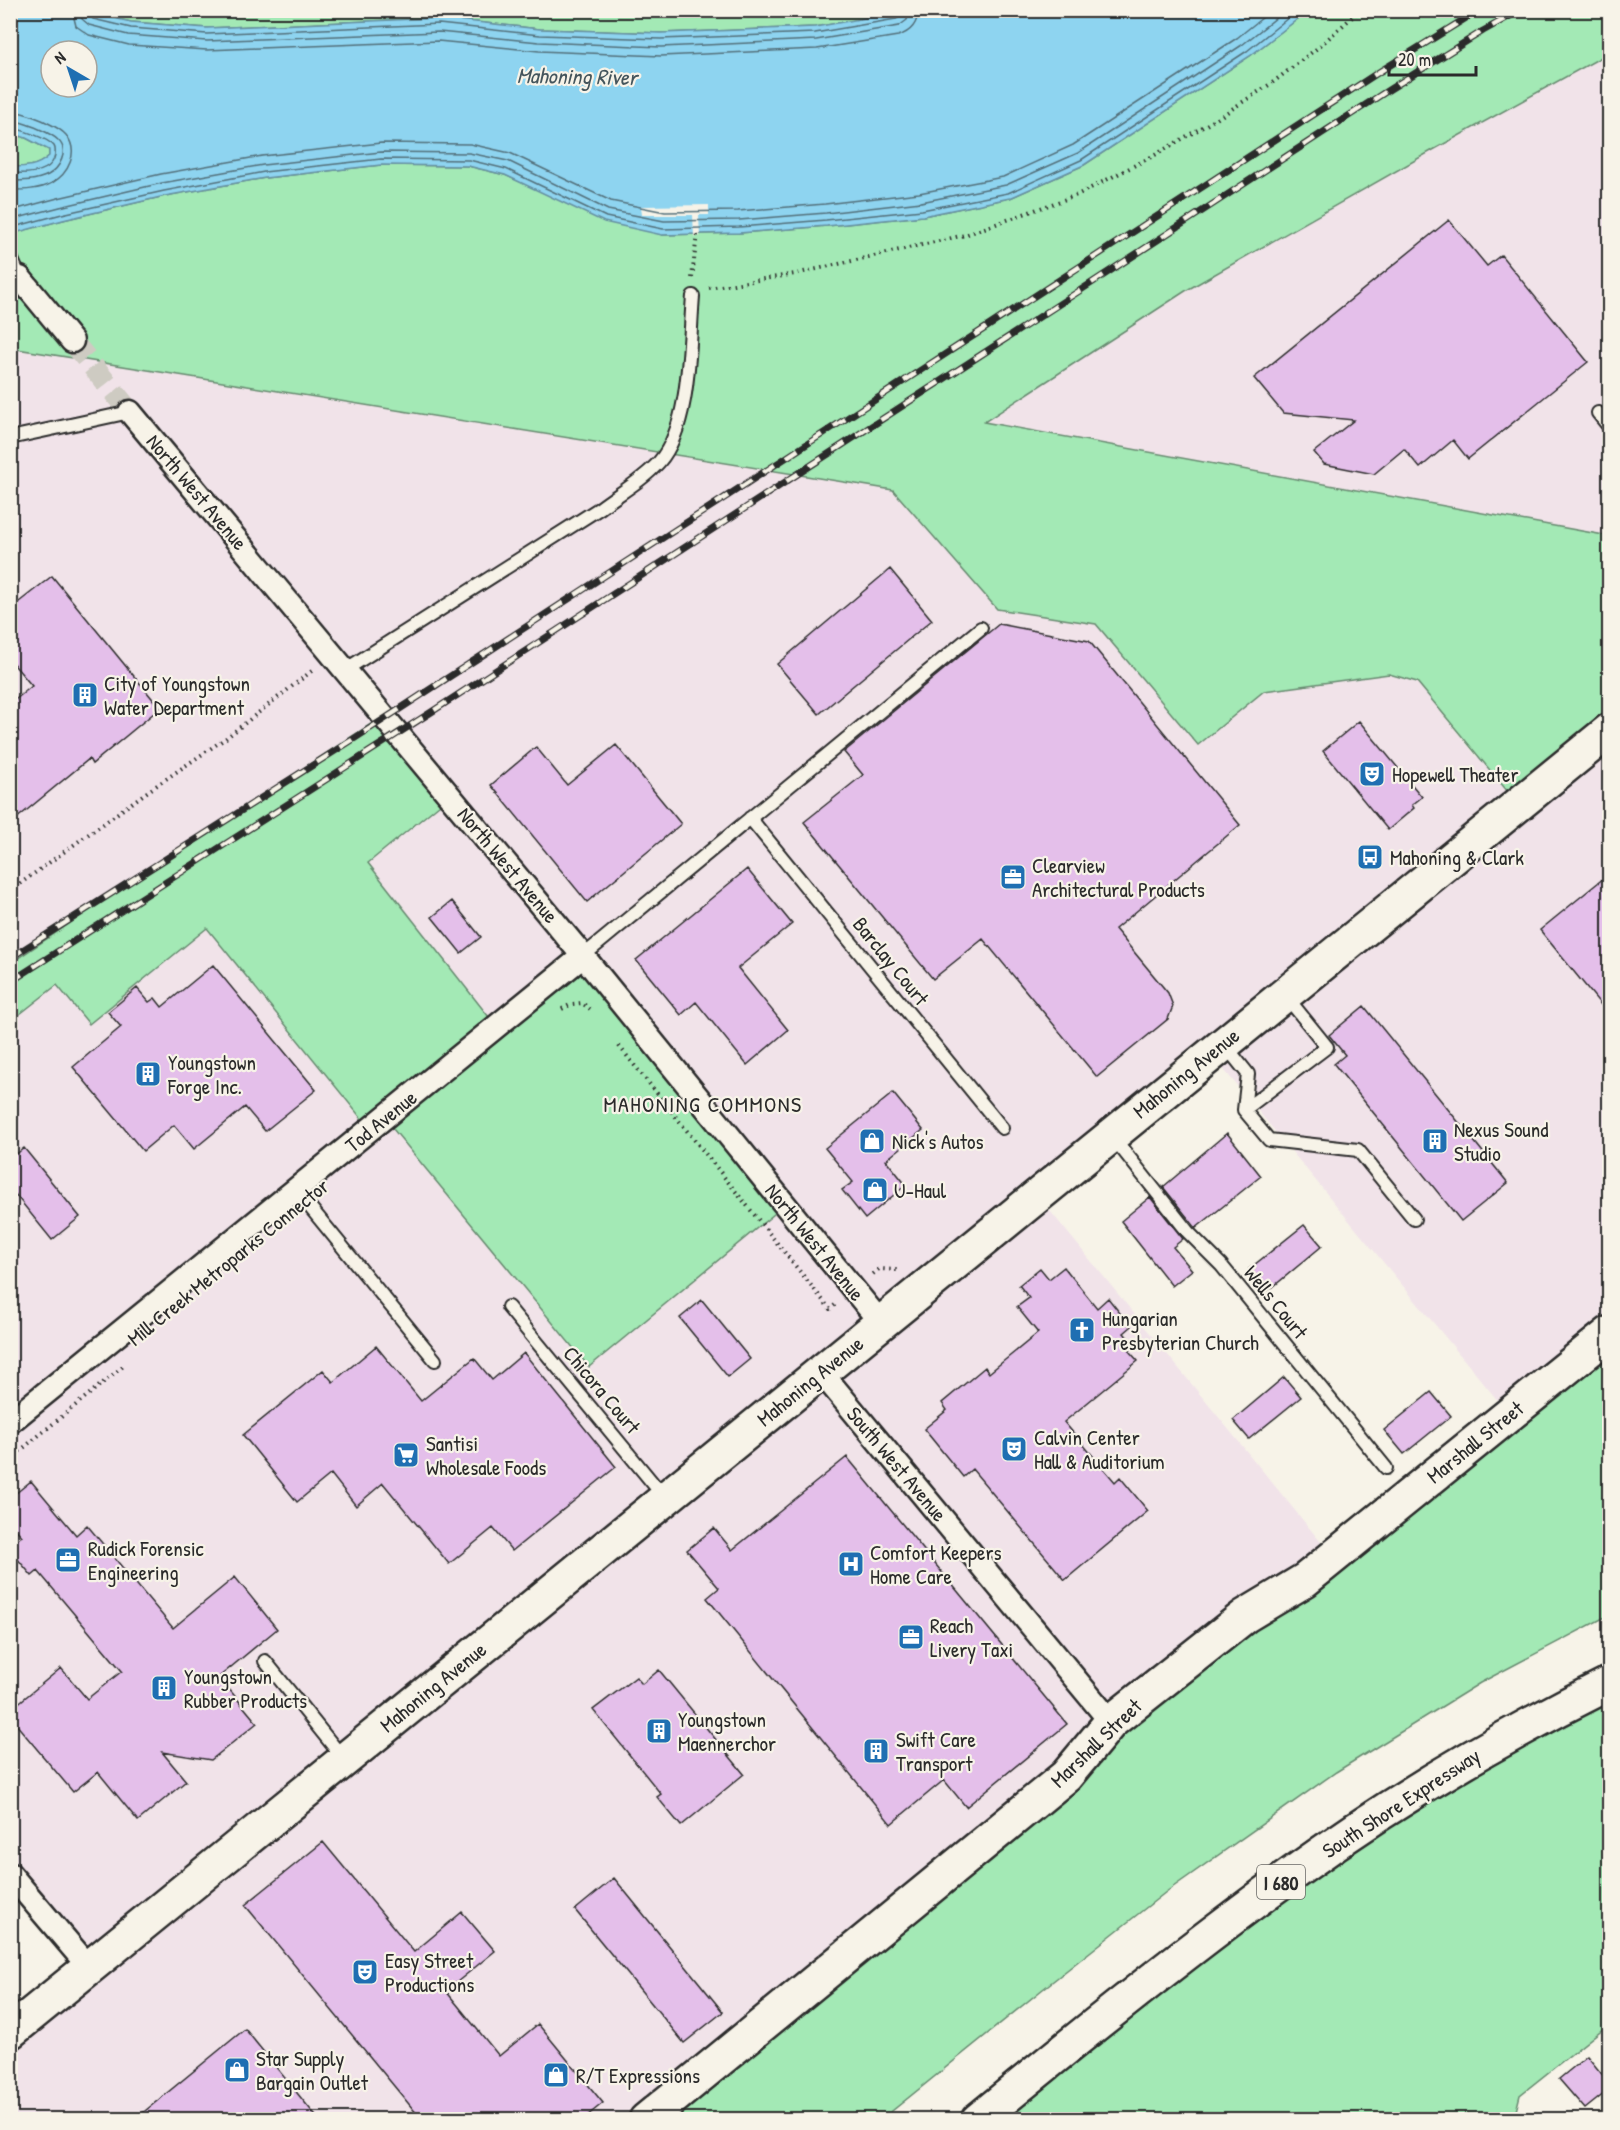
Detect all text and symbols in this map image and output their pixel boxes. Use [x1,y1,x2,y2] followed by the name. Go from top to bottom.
[39,39,99,99] north arrow
[1389,39,1476,77] scale bar
[49,46,70,69] text: N
[1398,47,1431,72] text: 20 m
[517,60,640,92] water label: Mahoning River
[140,428,254,556] street label: North West Avenue
[104,669,250,722] place label: City of Youngstown Water Department
[70,680,100,710] building icon: City of Youngstown Water Department
[1357,759,1387,789] theatre icon: Hopewell Theater
[1392,760,1519,789] place label: Hopewell Theater
[451,801,565,929] street label: North West Avenue
[1355,842,1385,872] bus stop icon: Mahoning & Clark
[1390,843,1524,872] place label: Mahoning & Clark
[1032,851,1205,904] place label: Clearview Architectural Products
[998,862,1028,892] office icon: Clearview Architectural Products
[846,911,936,1012] street label: Barclay Court
[1127,1021,1245,1125] street label: Mahoning Avenue
[167,1048,256,1101] place label: Youngstown Forge Inc.
[133,1059,163,1089] building icon: Youngstown Forge Inc.
[339,1083,423,1159] street label: Tod Avenue
[603,1089,803,1119] district label: MAHONING COMMONS
[1454,1115,1548,1168] place label: Nexus Sound Studio
[857,1126,887,1156] shop icon: Nick's Autos
[1420,1126,1450,1156] building icon: Nexus Sound Studio
[892,1127,984,1156] place label: Nick's Autos
[121,1172,335,1352] street label: Mill Creek Metroparks Connector
[860,1175,890,1205] shop icon: U-Haul
[894,1176,946,1205] place label: U-Haul
[759,1177,871,1307] street label: North West Avenue
[1237,1259,1315,1346] street label: Wells Court
[1102,1304,1259,1357] place label: Hungarian Presbyterian Church
[1067,1315,1097,1345] church icon: Hungarian Presbyterian Church
[751,1329,869,1433] street label: Mahoning Avenue
[557,1340,648,1441] street label: Chicora Court
[1421,1394,1530,1490] street label: Marshall Street
[840,1400,954,1528] street label: South West Avenue
[1034,1423,1165,1476] place label: Calvin Center Hall & Auditorium
[426,1429,546,1482] place label: Santisi Wholesale Foods
[999,1434,1029,1464] theatre icon: Calvin Center Hall & Auditorium
[391,1440,421,1470] supermarket icon: Santisi Wholesale Foods
[88,1534,205,1587] place label: Rudick Forensic Engineering
[870,1538,1002,1591] place label: Comfort Keepers Home Care
[53,1545,83,1575] office icon: Rudick Forensic Engineering
[836,1549,866,1579] hospital icon: Comfort Keepers Home Care
[930,1611,1013,1664] place label: Reach Livery Taxi
[896,1622,926,1652] office icon: Reach Livery Taxi
[374,1635,492,1739] street label: Mahoning Avenue
[184,1662,307,1715] place label: Youngstown Rubber Products
[149,1673,179,1703] building icon: Youngstown Rubber Products
[1044,1691,1149,1794] street label: Marshall Street
[678,1705,776,1758] place label: Youngstown Maennerchor
[644,1716,674,1746] building icon: Youngstown Maennerchor
[896,1725,976,1778] place label: Swift Care Transport
[861,1736,891,1766] building icon: Swift Care Transport
[1316,1741,1486,1865] street label: South Shore Expressway
[1257,1865,1305,1899] road number: I 680
[385,1946,474,1999] place label: Easy Street Productions
[350,1957,380,1987] theatre icon: Easy Street Productions
[256,2044,369,2097] place label: Star Supply Bargain Outlet
[222,2055,252,2085] shop icon: Star Supply Bargain Outlet
[541,2060,571,2090] shop icon: R/T Expressions
[576,2061,700,2090] place label: R/T Expressions

